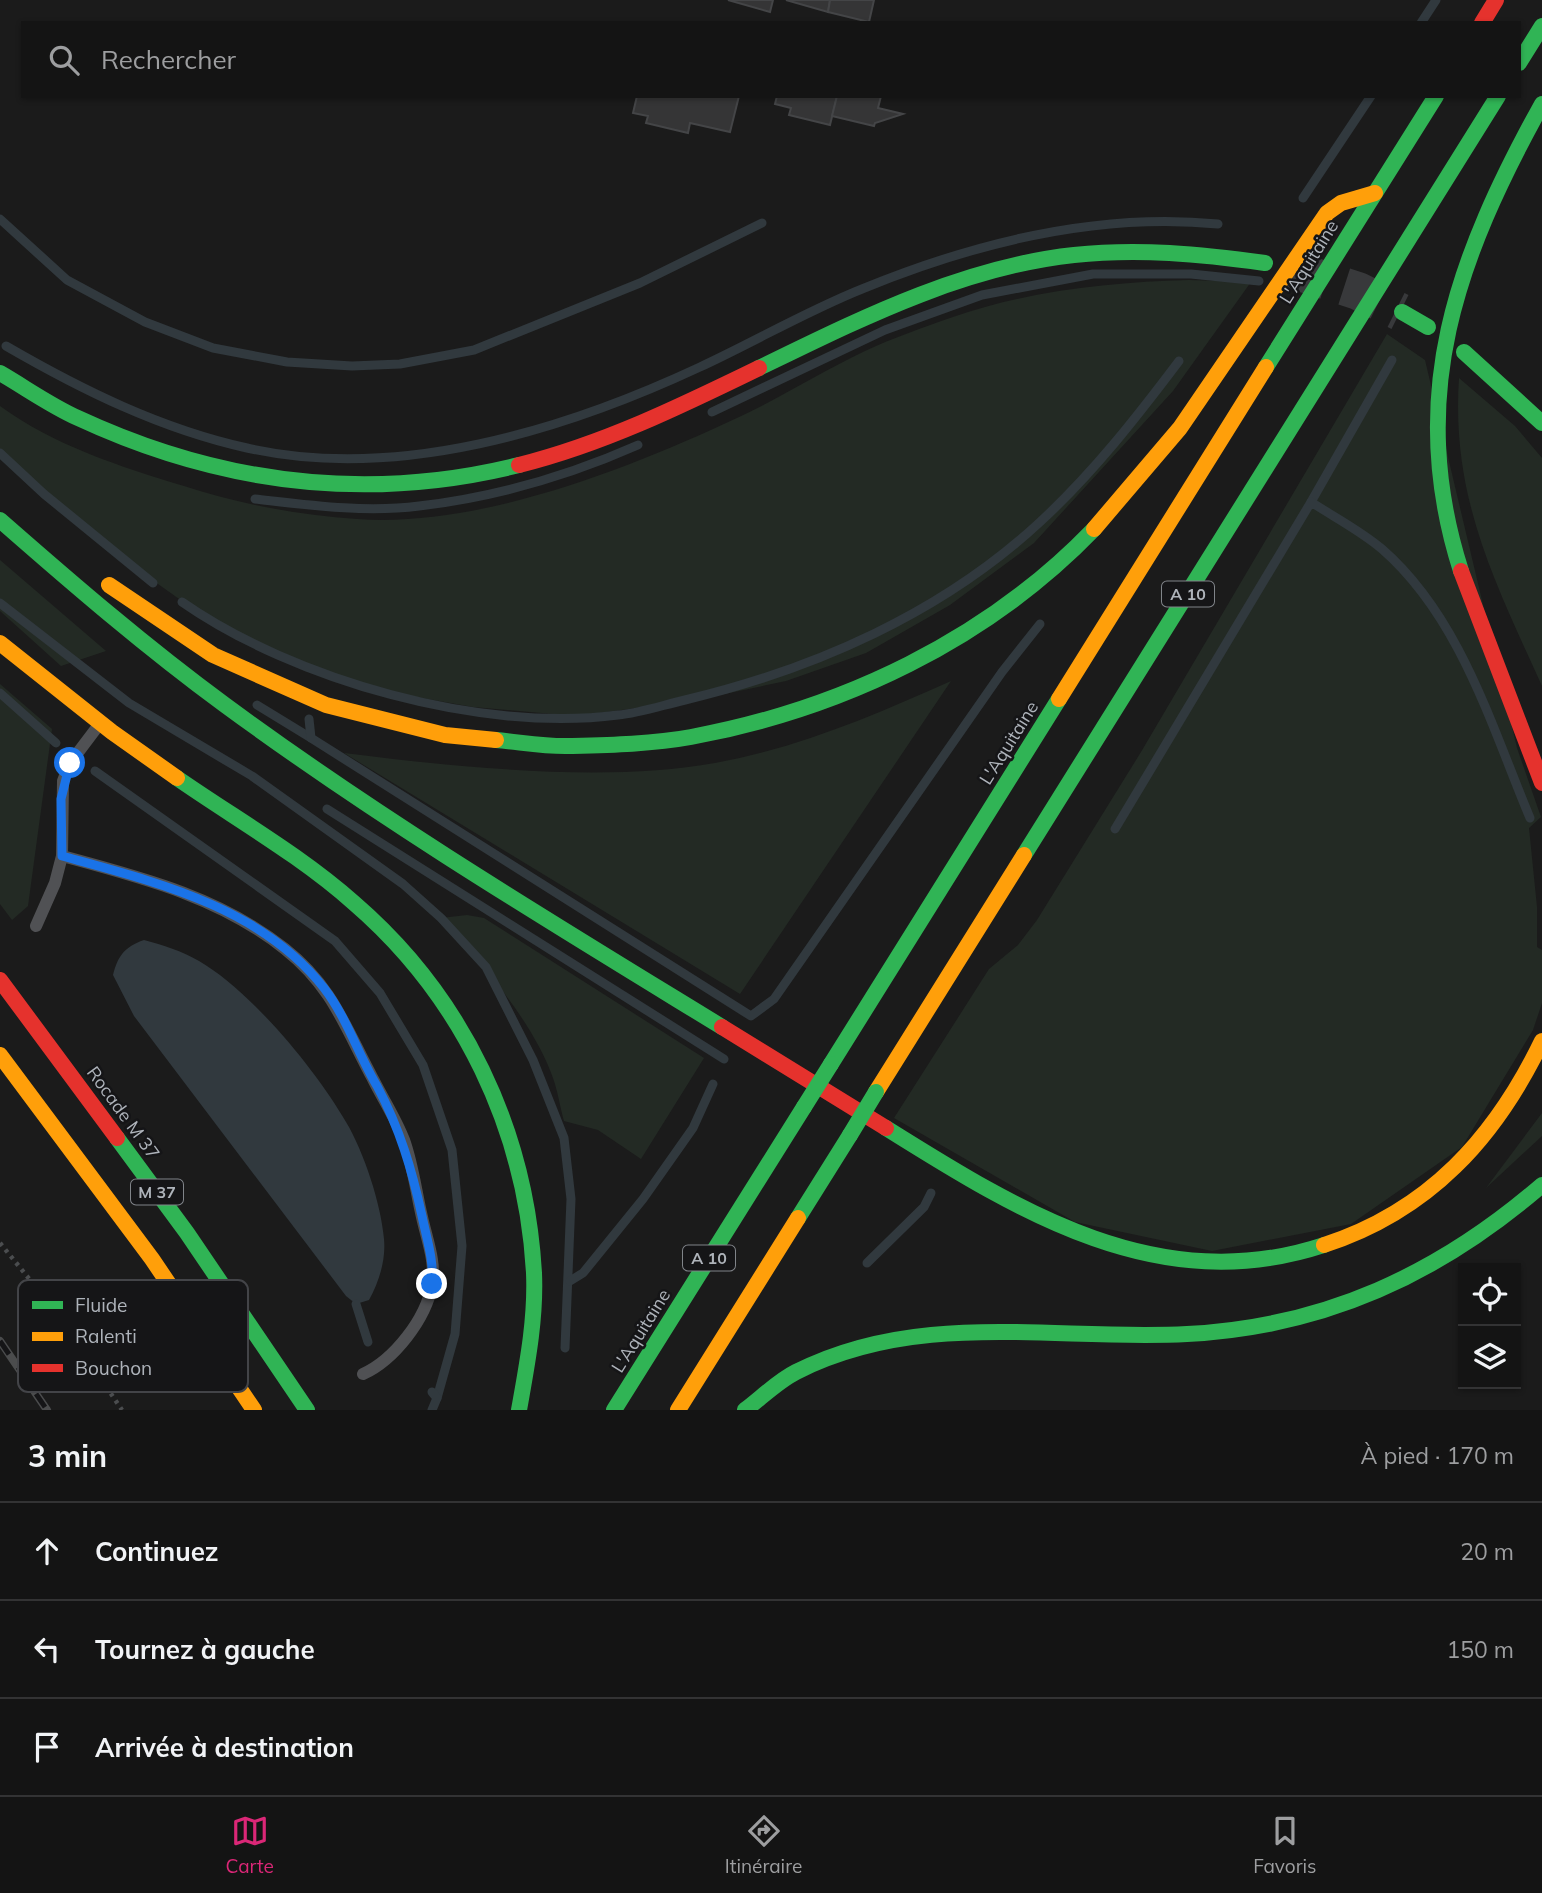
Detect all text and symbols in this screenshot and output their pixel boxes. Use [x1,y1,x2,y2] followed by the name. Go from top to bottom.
[21,21,1521,98] search box
[45,41,83,79] icon: search
[101,43,236,76] text: Rechercher
[1274,216,1343,308] street label: L'Aquitaine
[1162,582,1214,607] road number: A 10
[974,697,1043,789] street label: L'Aquitaine
[54,747,85,778] route start
[82,1062,165,1164] street label: Rocade M 37
[131,1180,183,1204] road number: M 37
[683,1246,735,1270] road number: A 10
[1458,1263,1521,1389] map controls
[1458,1263,1521,1326] button: locate
[416,1268,447,1299] route end
[18,1280,248,1392] legend
[606,1285,675,1377] street label: L'Aquitaine
[75,1293,127,1317] text: Fluide
[75,1324,137,1348] text: Ralenti
[1458,1326,1521,1389] button: layers
[75,1356,152,1380] text: Bouchon
[28,1437,107,1475] text: 3 min
[1361,1441,1514,1470] text: À pied · 170 m
[28,1532,66,1570] icon: ahead
[95,1535,219,1568] text: Continuez
[1460,1537,1514,1566] text: 20 m
[28,1630,66,1668] icon: left
[95,1633,315,1666] text: Tournez à gauche
[1446,1635,1514,1664] text: 150 m
[28,1728,66,1766] icon: arrive
[95,1731,354,1764] text: Arrivée à destination
[225,1812,274,1878] tab: Carte
[725,1812,802,1878] tab: Itinéraire
[1253,1812,1316,1878] tab: Favoris

